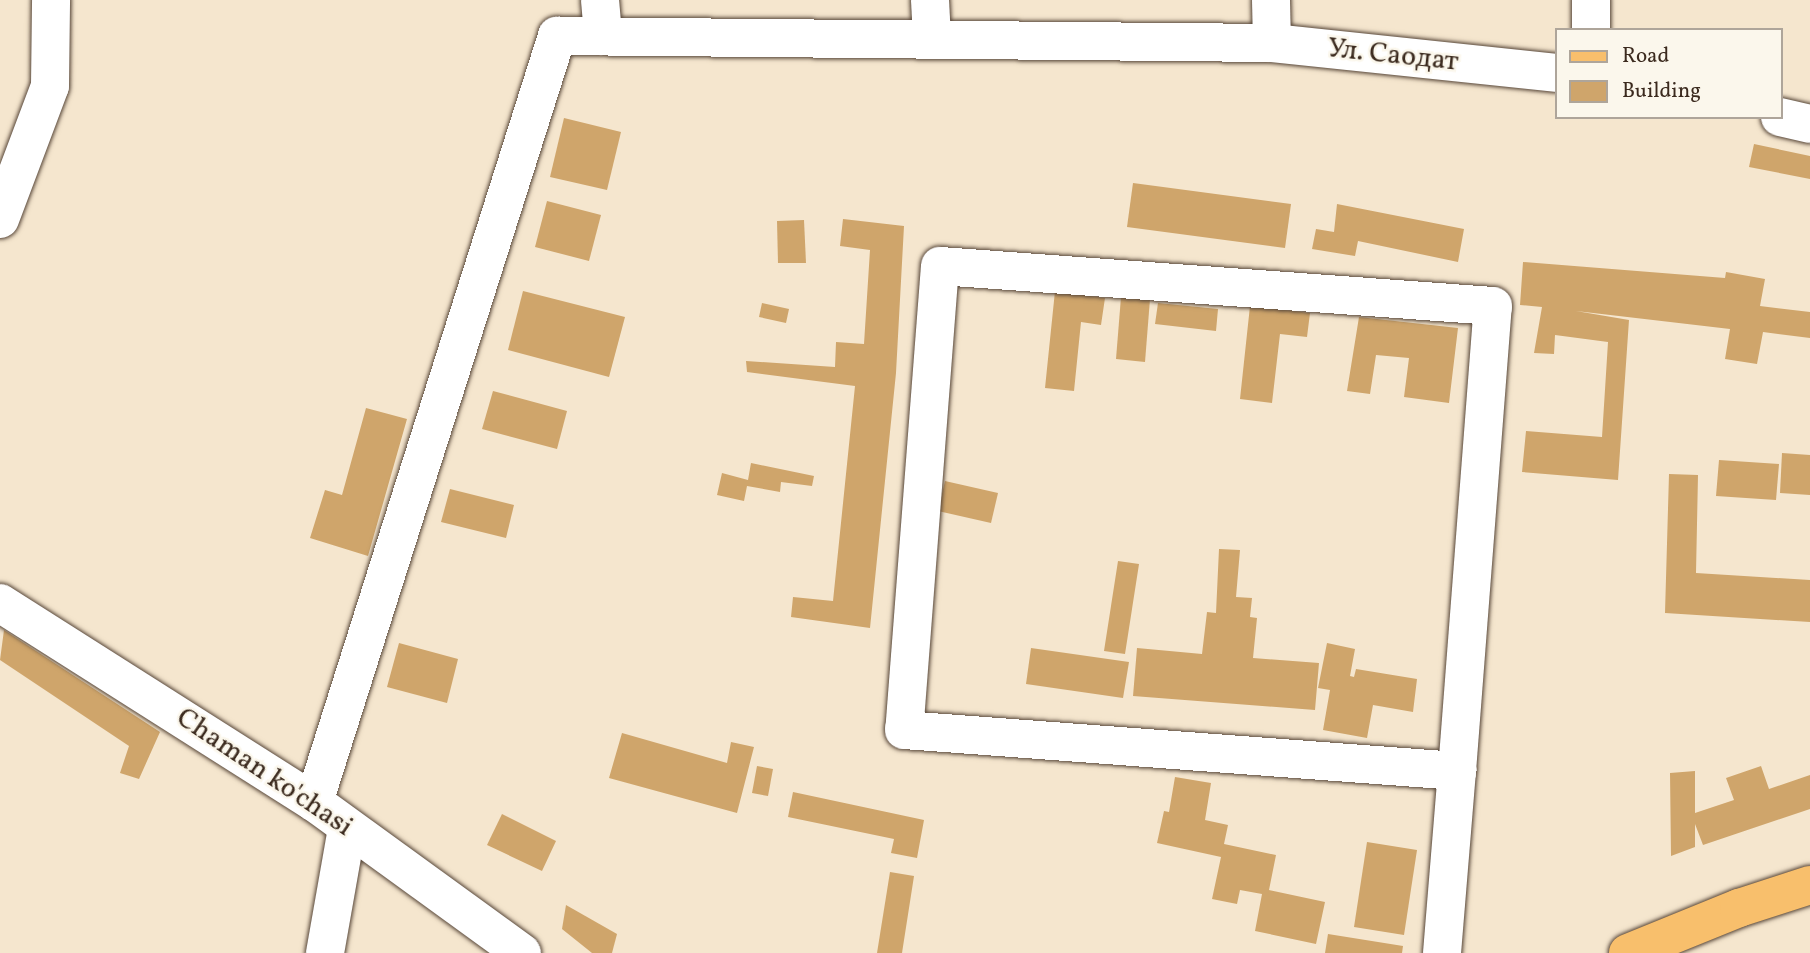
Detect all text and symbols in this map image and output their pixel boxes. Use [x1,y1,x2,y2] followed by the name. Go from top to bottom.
[1554,28,1782,119] legend
[1326,32,1460,80] street label: Ул. Саодат
[1622,42,1669,71] text: Road
[1622,77,1701,106] text: Building
[169,702,359,844] street label: Chaman ko'chasi

